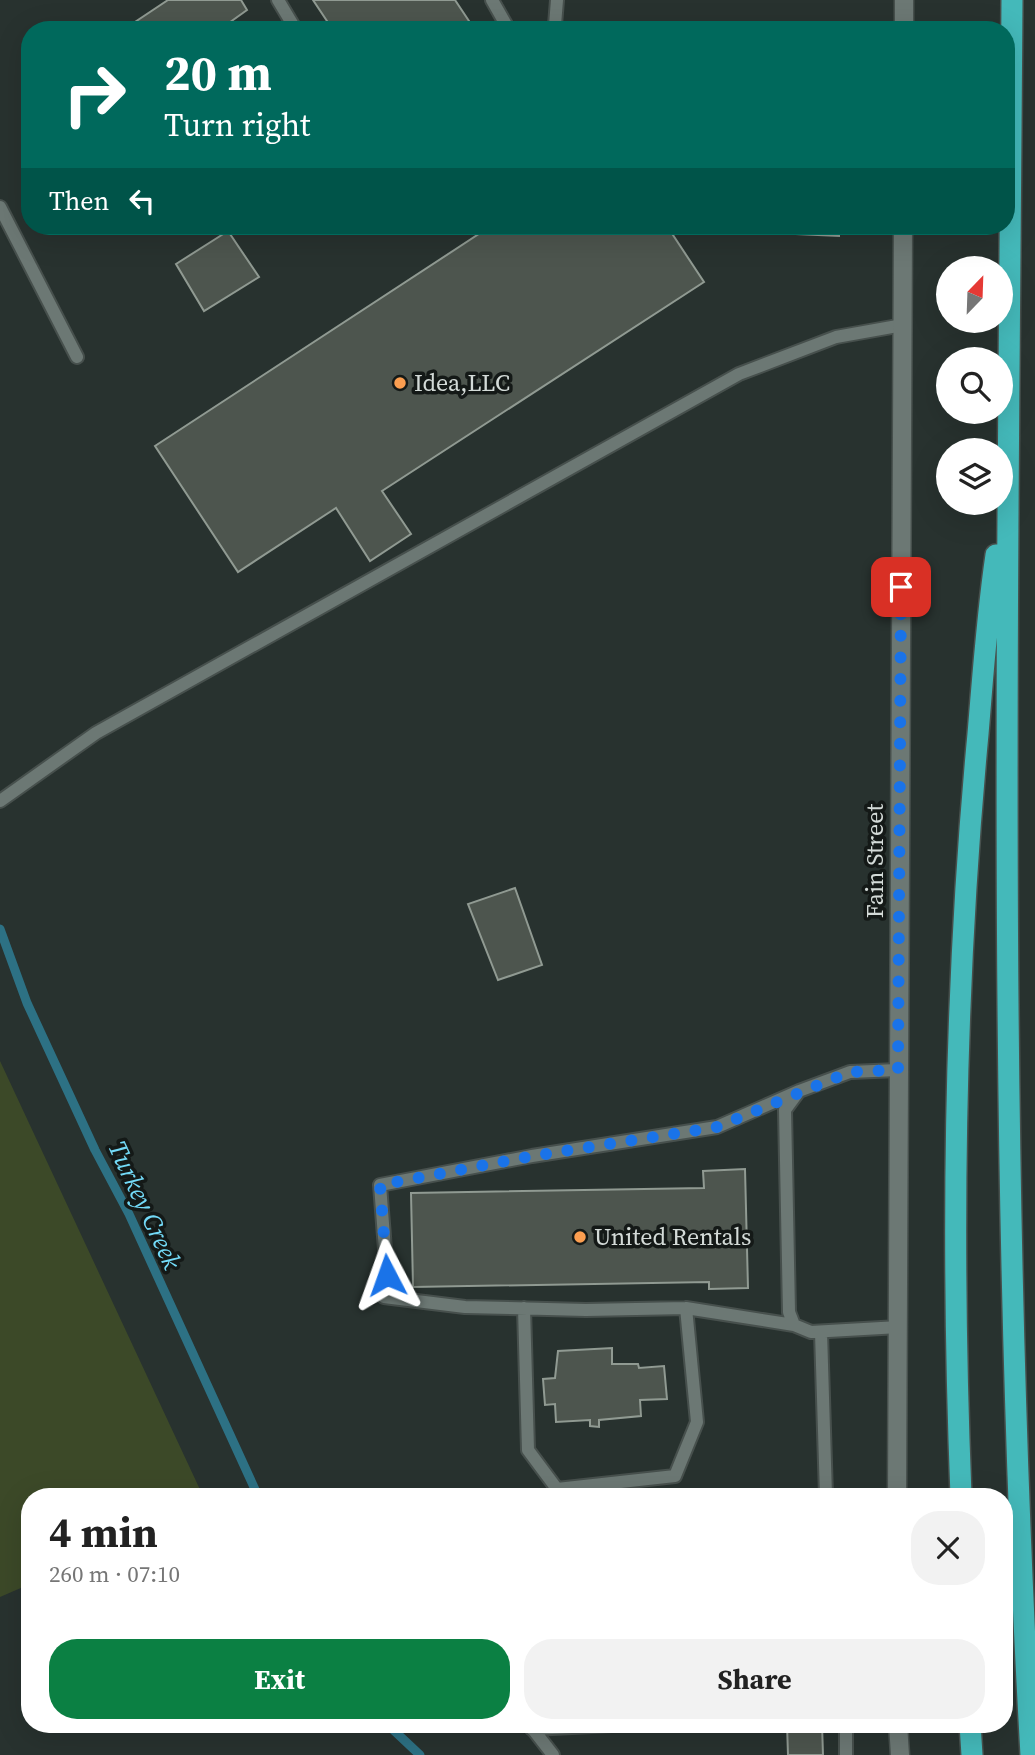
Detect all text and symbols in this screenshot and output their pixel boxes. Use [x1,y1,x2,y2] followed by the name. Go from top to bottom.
[164,39,272,106] text: 20 m
[49,49,140,140] icon: right
[164,103,310,147] text: Turn right
[123,182,161,220] icon: left
[49,183,109,219] text: Then
[936,256,1013,332] north arrow
[936,256,1013,515] map controls
[936,347,1013,424] button: search
[414,366,510,399] place label: Idea,LLC
[392,375,408,391] marker: Idea,LLC
[936,438,1013,515] button: layers
[871,557,931,617] pin
[882,568,920,606] icon: arrive
[858,804,891,918] street label: Fain Street
[99,1135,191,1276] water label: Turkey Creek
[594,1220,751,1253] place label: United Rentals
[572,1229,588,1245] marker: United Rentals
[350,1238,424,1312] position arrow
[49,1503,158,1561] text: 4 min
[911,1511,985,1585] button: close
[49,1558,180,1590] text: 260 m · 07:10
[49,1639,510,1719] button: Exit
[524,1639,985,1719] button: Share

